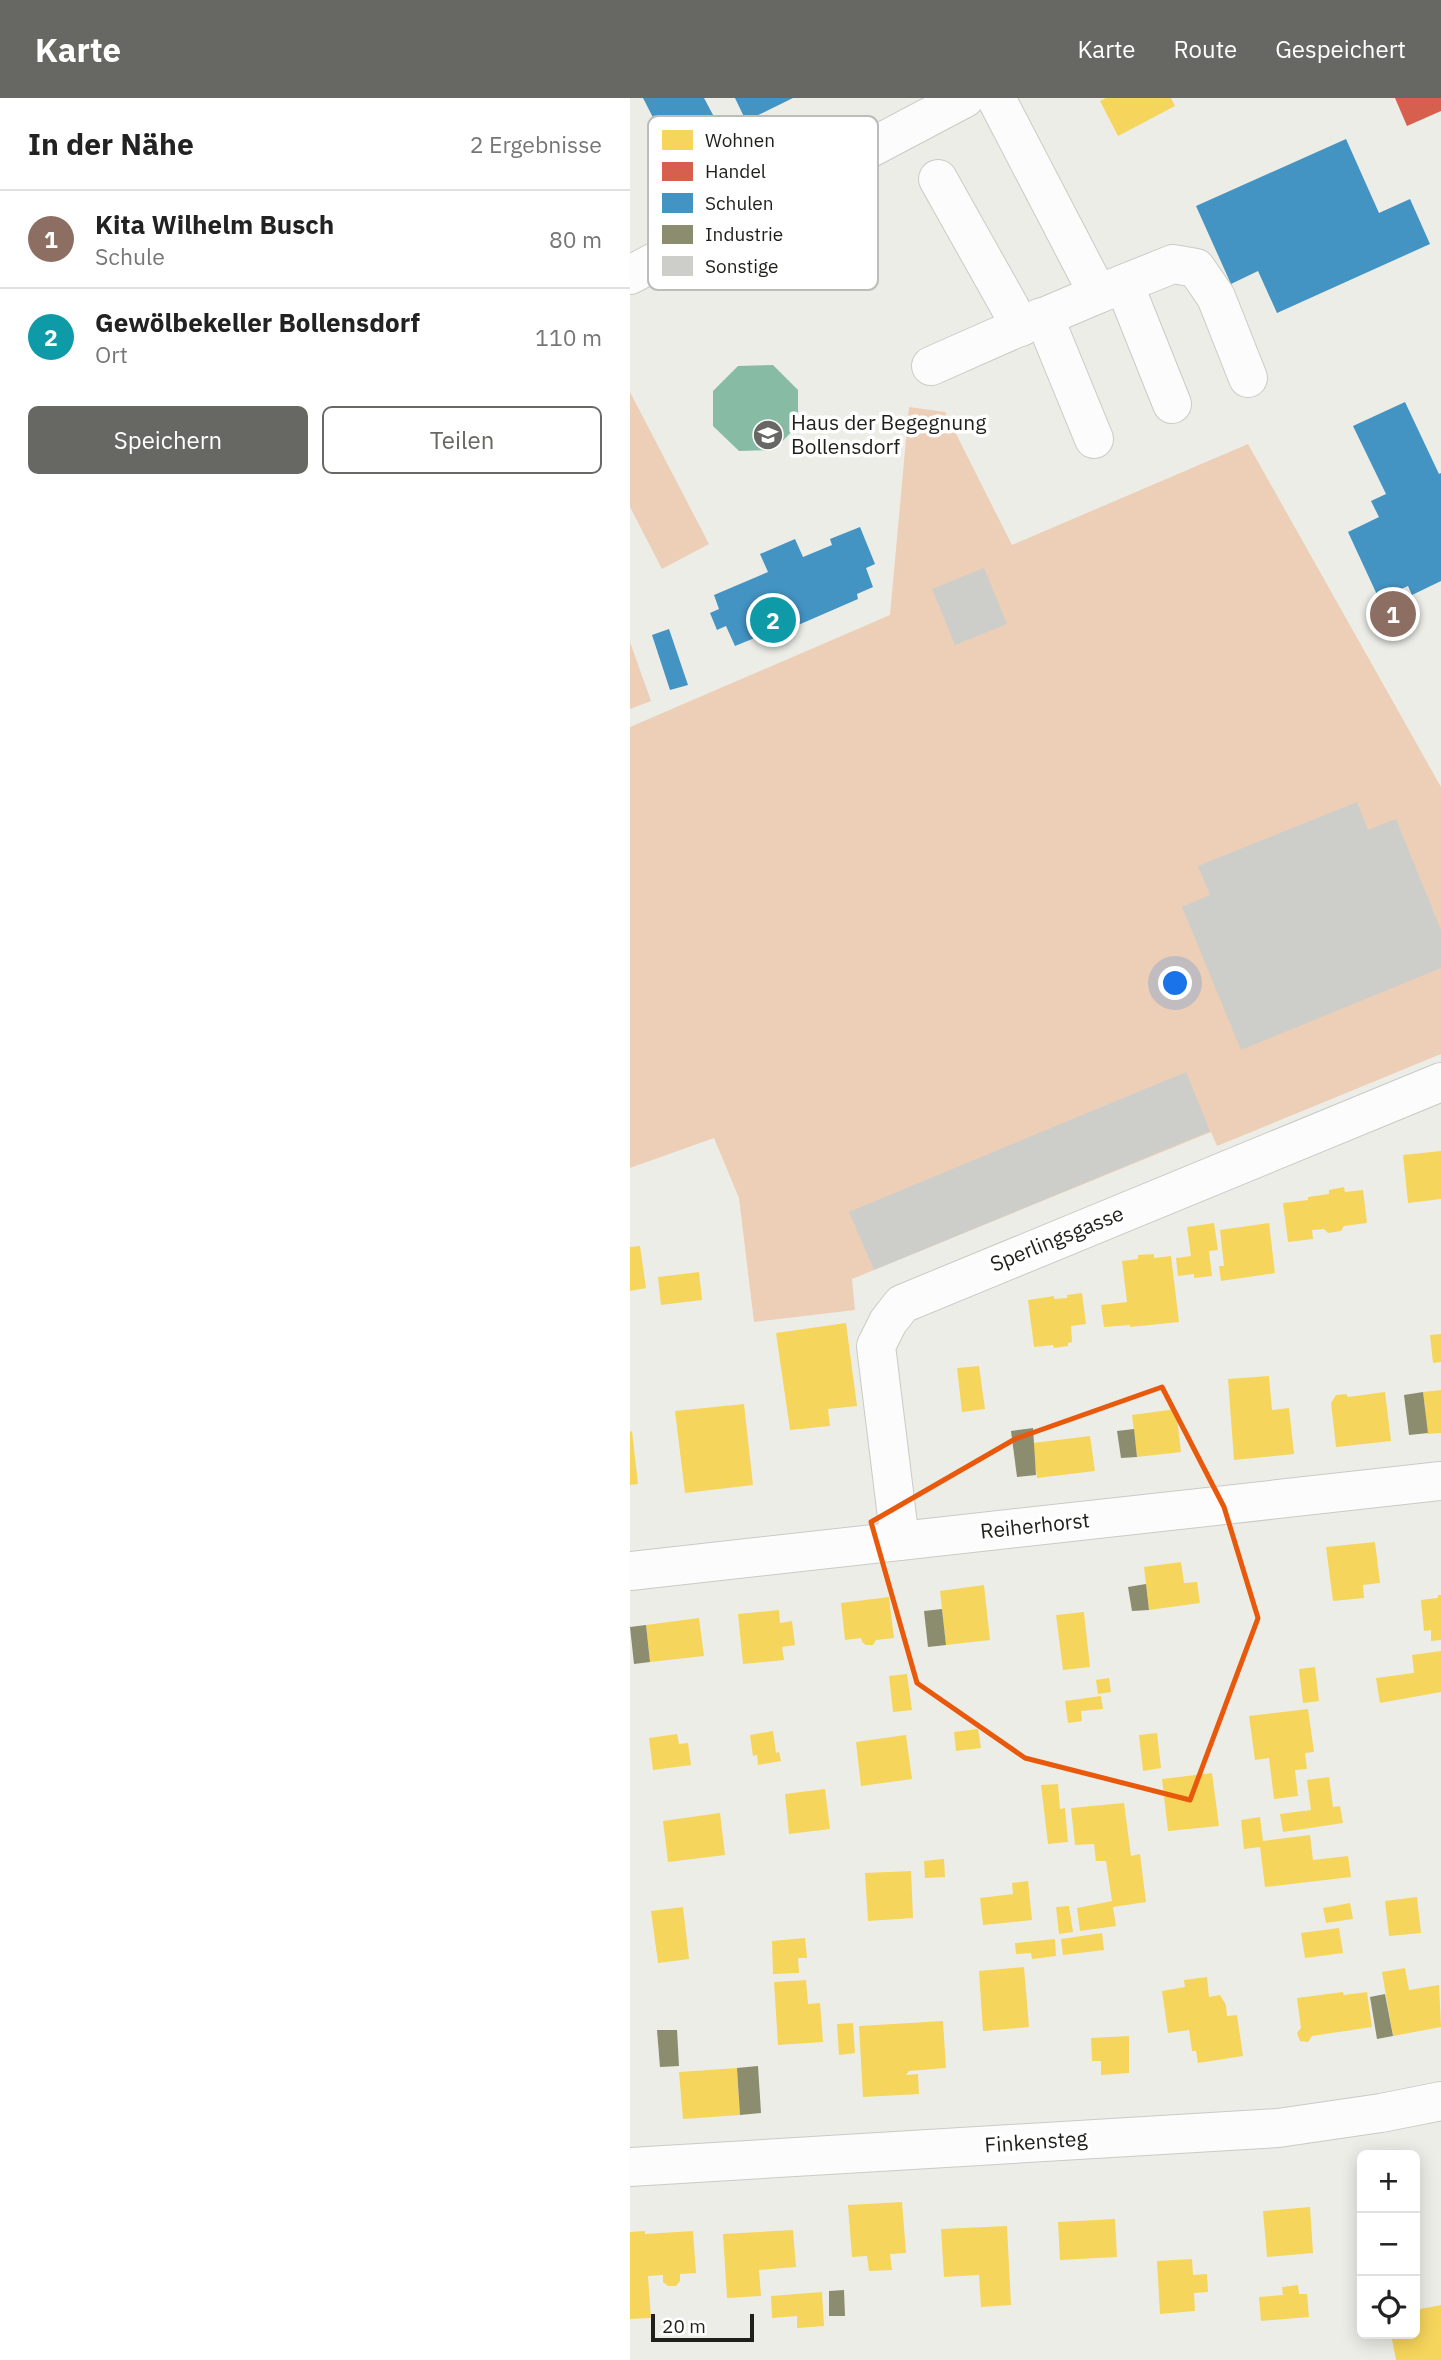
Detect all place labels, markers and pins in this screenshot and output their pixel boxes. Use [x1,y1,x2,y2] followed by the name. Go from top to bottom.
[791,408,986,460] place label: Haus der Begegnung Bollensdorf
[751,418,785,452] school or university icon: Haus der Begegnung Bollensdorf
[1370,588,1416,640] pin: 1
[750,594,796,646] pin: 2

